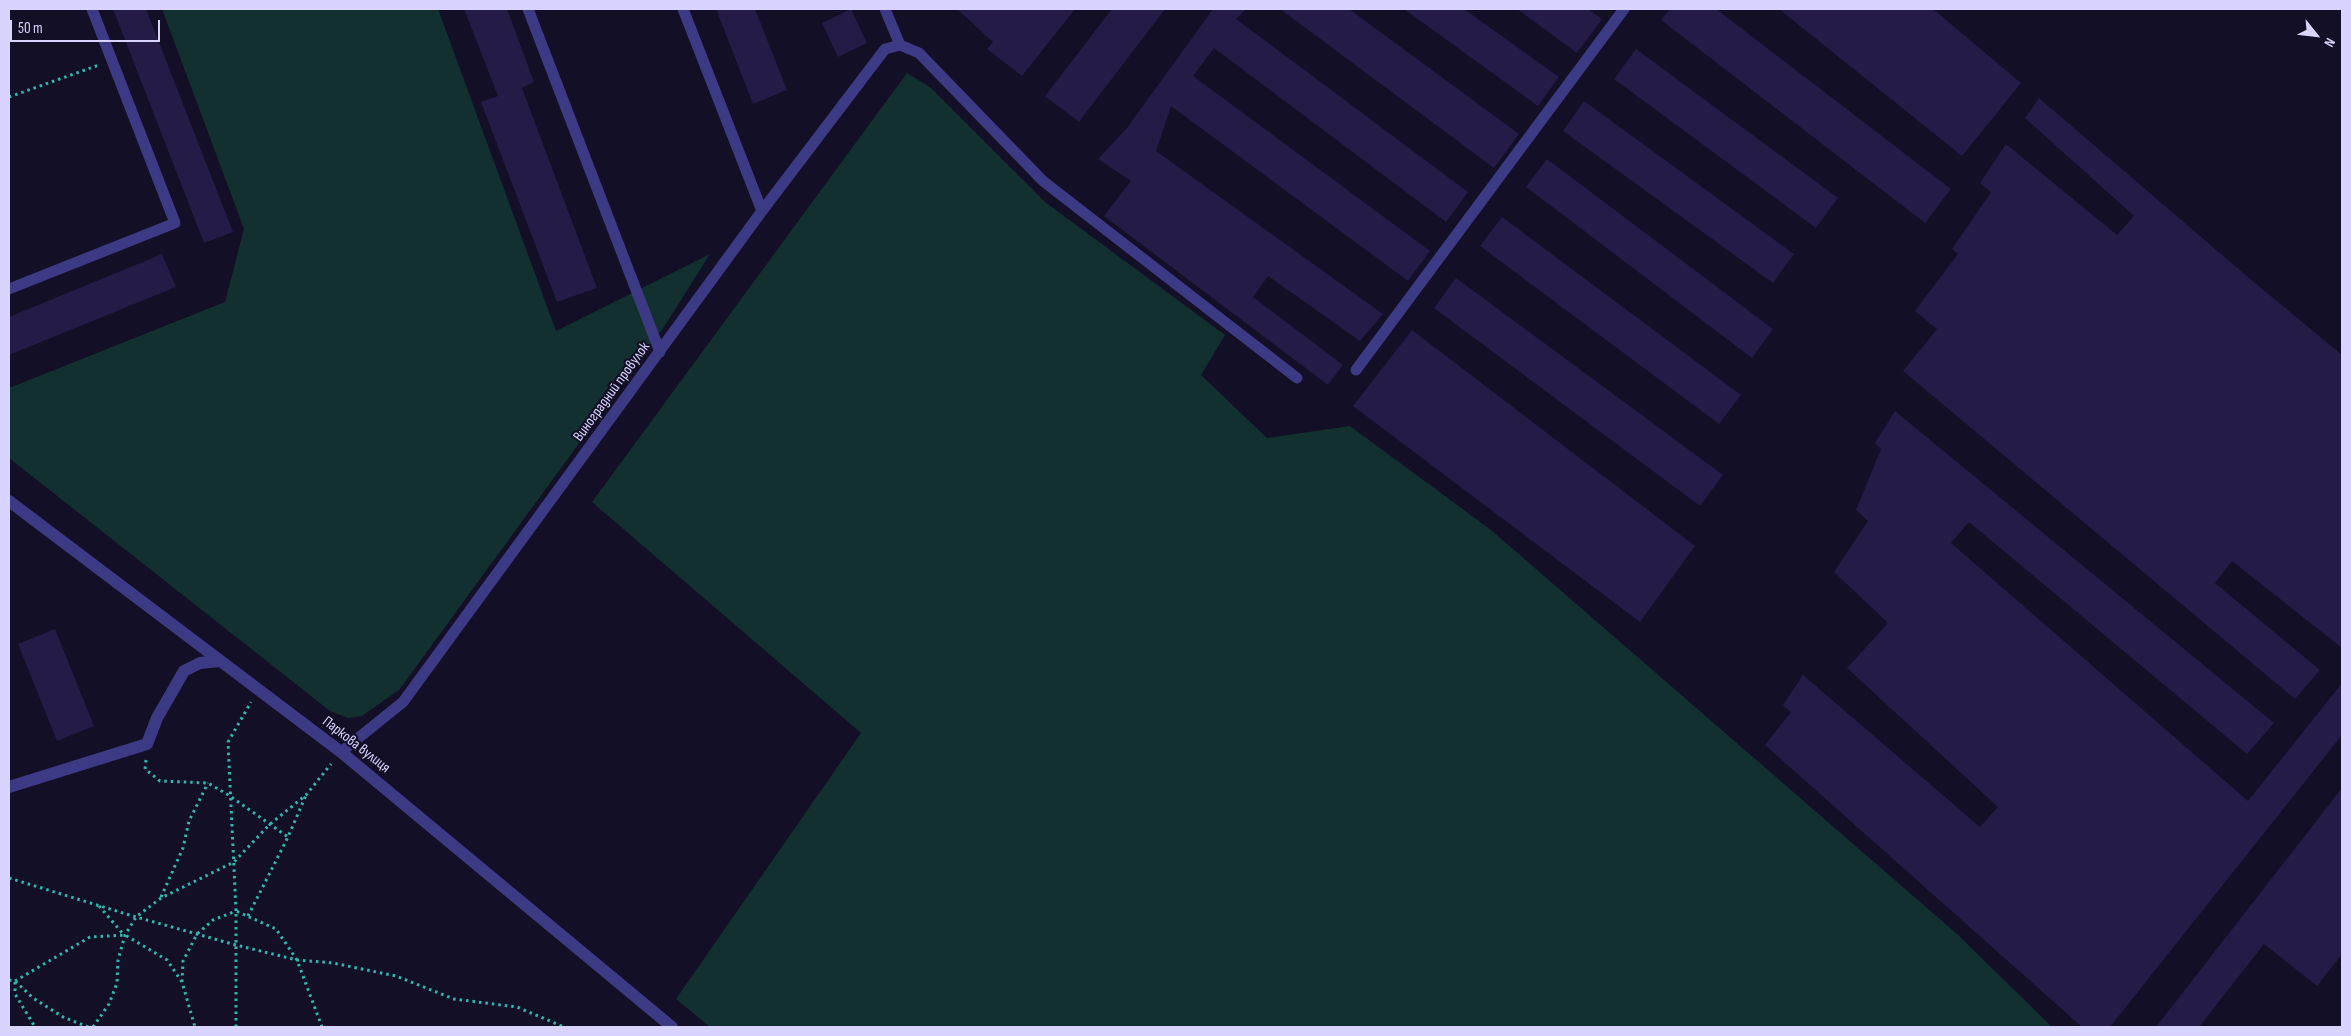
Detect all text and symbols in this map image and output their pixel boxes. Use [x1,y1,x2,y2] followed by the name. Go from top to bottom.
[12,10,162,42] scale bar
[2291,10,2341,60] north arrow
[18,19,43,38] text: 50 m
[2320,35,2339,50] text: N
[570,339,654,445] street label: Виноградний провулок
[318,713,394,777] street label: Паркова вулиця

